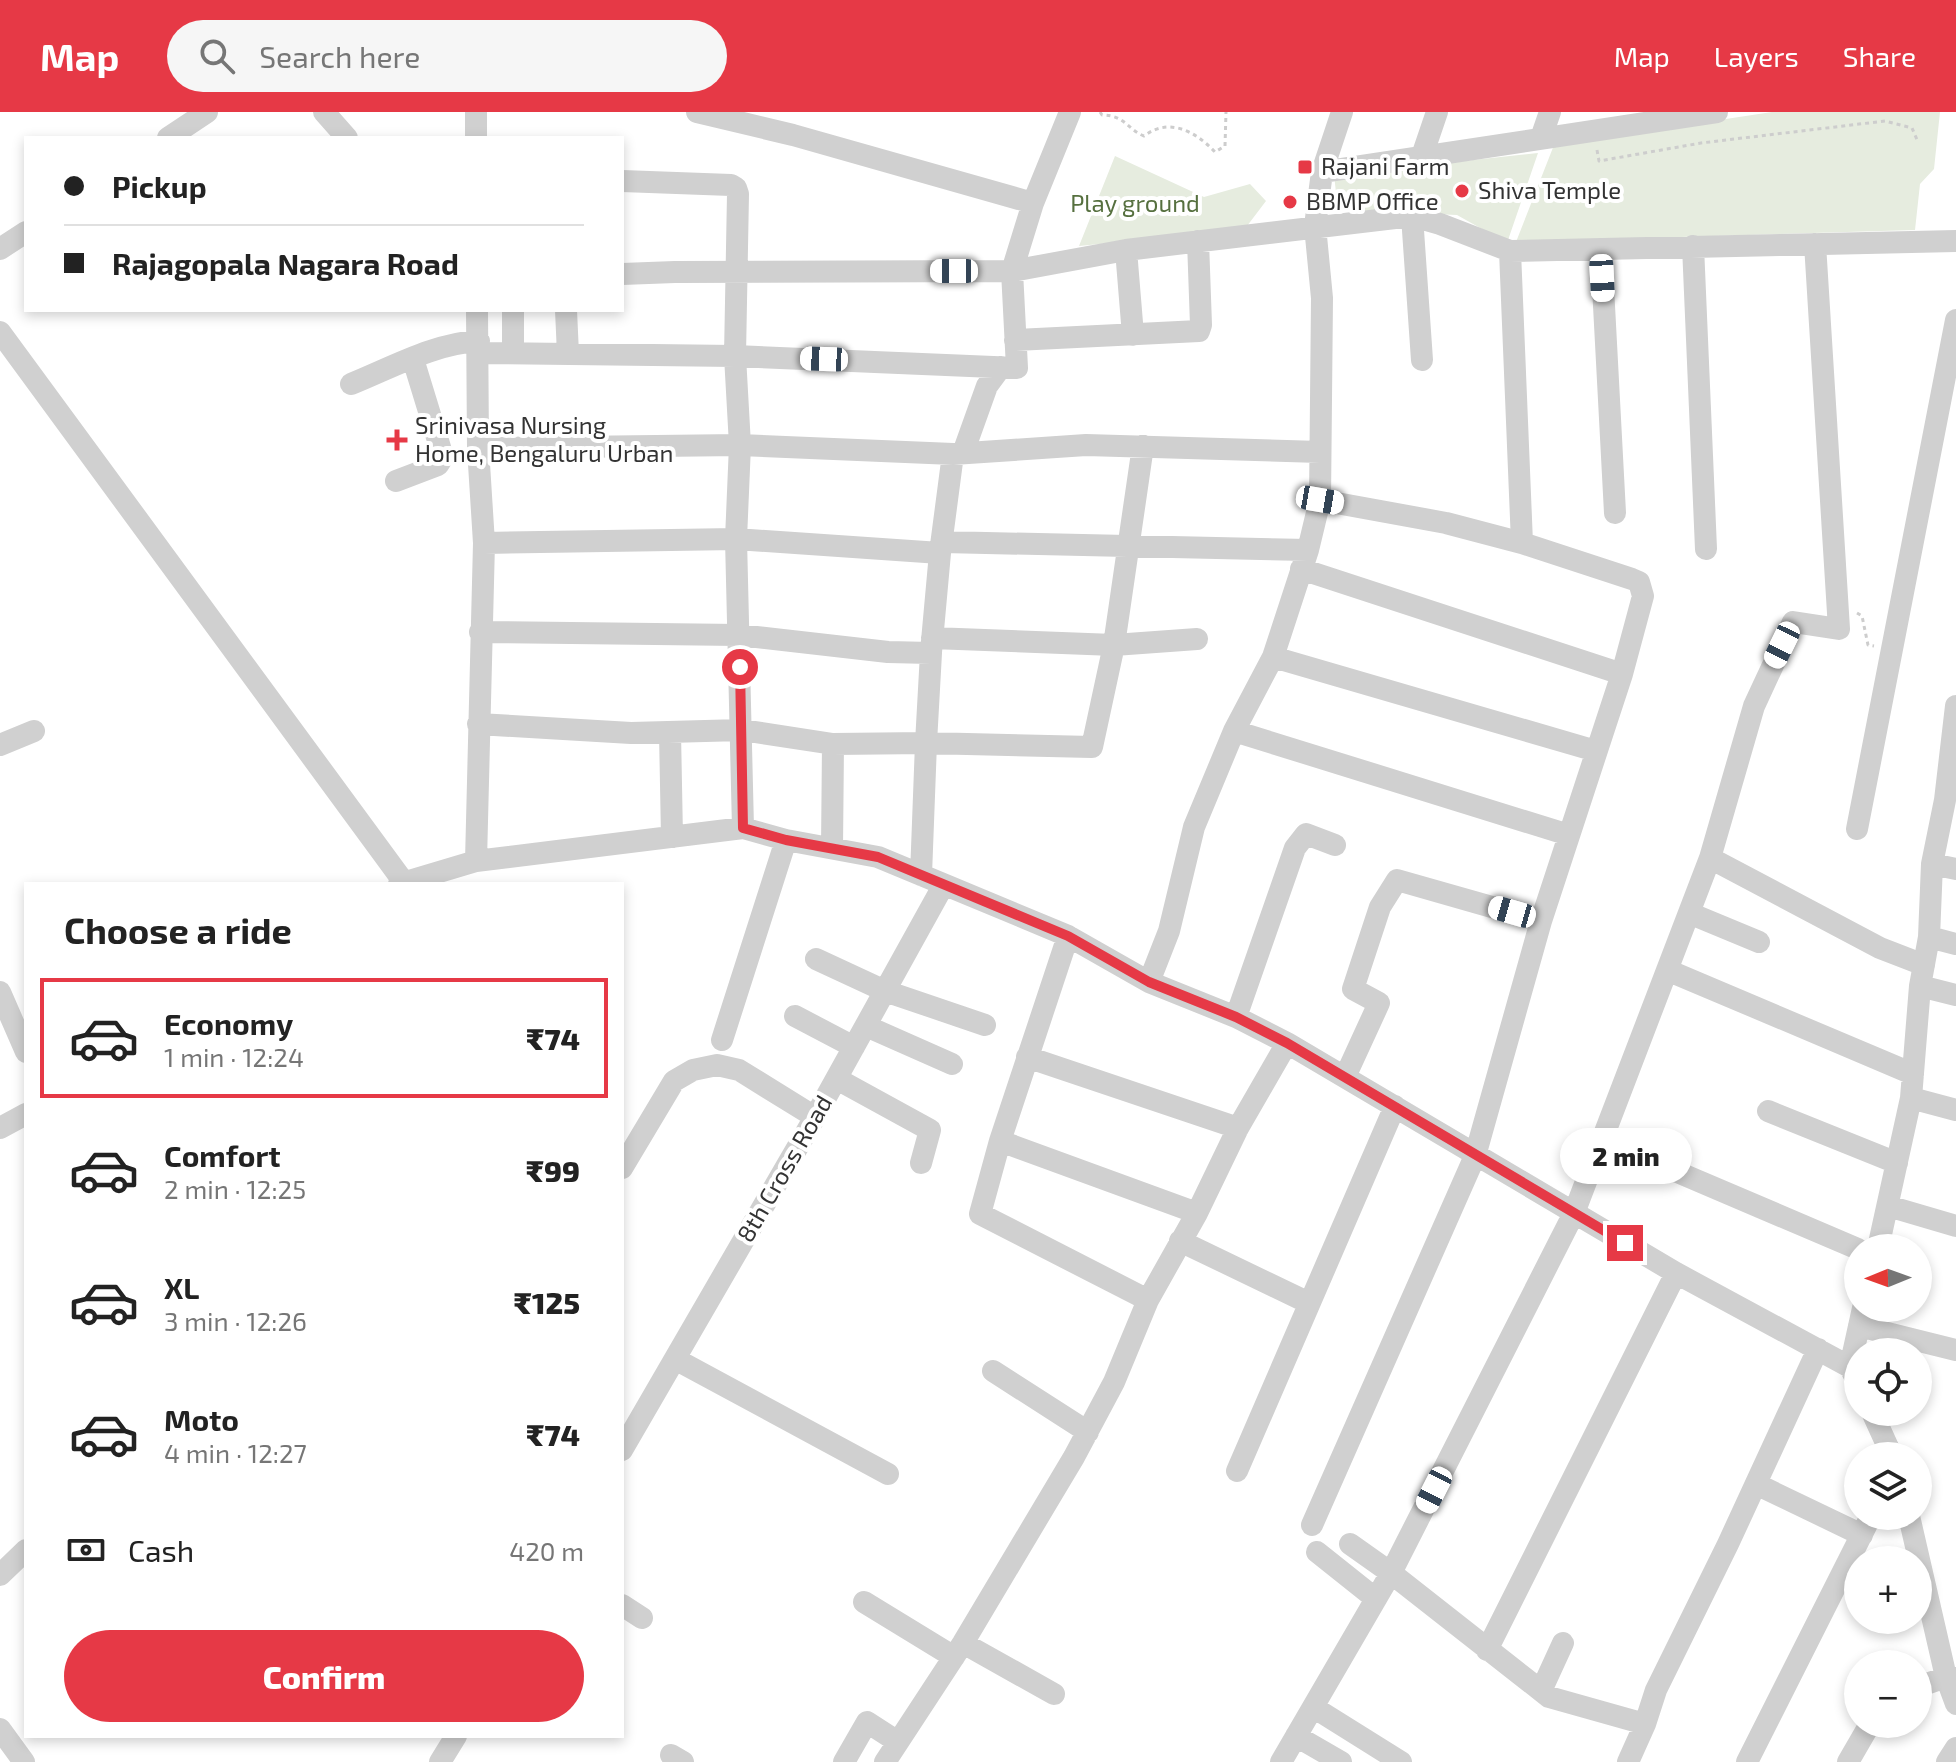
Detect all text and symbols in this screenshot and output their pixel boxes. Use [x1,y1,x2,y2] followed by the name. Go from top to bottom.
[167,20,727,92] search box
[40,33,119,79] text: Map
[195,34,239,78] icon: search
[259,38,420,74] text: Search here
[1614,39,1670,73] text: Map
[1714,39,1799,73] text: Layers
[1843,39,1916,73] text: Share
[1321,151,1450,180] place label: Rajani Farm
[1296,158,1314,176] marker: Rajani Farm
[112,168,207,204] text: Pickup
[1478,175,1621,204] place label: Shiva Temple
[1453,182,1471,200] marker: Shiva Temple
[1306,186,1439,215] place label: BBMP Office
[1070,188,1200,217] park label: Play ground
[1281,193,1299,211] marker: BBMP Office
[112,245,459,281] text: Rajagopala Nagara Road
[1589,253,1615,303] car
[930,259,978,283] car
[800,346,848,372] car
[415,410,673,467] place label: Srinivasa Nursing Home, Bengaluru Urban
[386,429,408,451] marker: Srinivasa Nursing Home, Bengaluru Urban
[1294,484,1346,516] car
[1761,618,1803,672] car
[722,649,758,685] route start
[1486,894,1538,930] car
[64,908,292,951] text: Choose a ride
[68,1002,140,1074] icon: car
[164,1005,293,1041] text: Economy
[526,1020,580,1056] text: ₹74
[164,1041,304,1072] text: 1 min · 12:24
[730,1090,837,1247] street label: 8th Cross Road
[1559,1127,1691,1183] callout: 2 min
[68,1134,140,1206] icon: car
[164,1137,281,1173] text: Comfort
[1592,1140,1660,1171] text: 2 min
[526,1152,580,1188] text: ₹99
[164,1173,306,1204] text: 2 min · 12:25
[1607,1225,1643,1261] route end
[1844,1234,1932,1322] north arrow
[1844,1234,1932,1738] map controls
[68,1266,140,1338] icon: car
[164,1269,199,1305] text: XL
[514,1284,580,1320] text: ₹125
[164,1305,307,1336] text: 3 min · 12:26
[1844,1338,1932,1426] button: locate
[68,1398,140,1470] icon: car
[164,1401,239,1437] text: Moto
[526,1416,580,1452] text: ₹74
[164,1437,307,1468] text: 4 min · 12:27
[1844,1442,1932,1530] button: layers
[1412,1463,1456,1517] car
[64,1528,108,1572] icon: cash
[128,1532,194,1568] text: Cash
[509,1535,584,1566] text: 420 m
[1844,1546,1932,1634] button: +
[64,1630,584,1722] button: Confirm
[1844,1650,1932,1738] button: −

